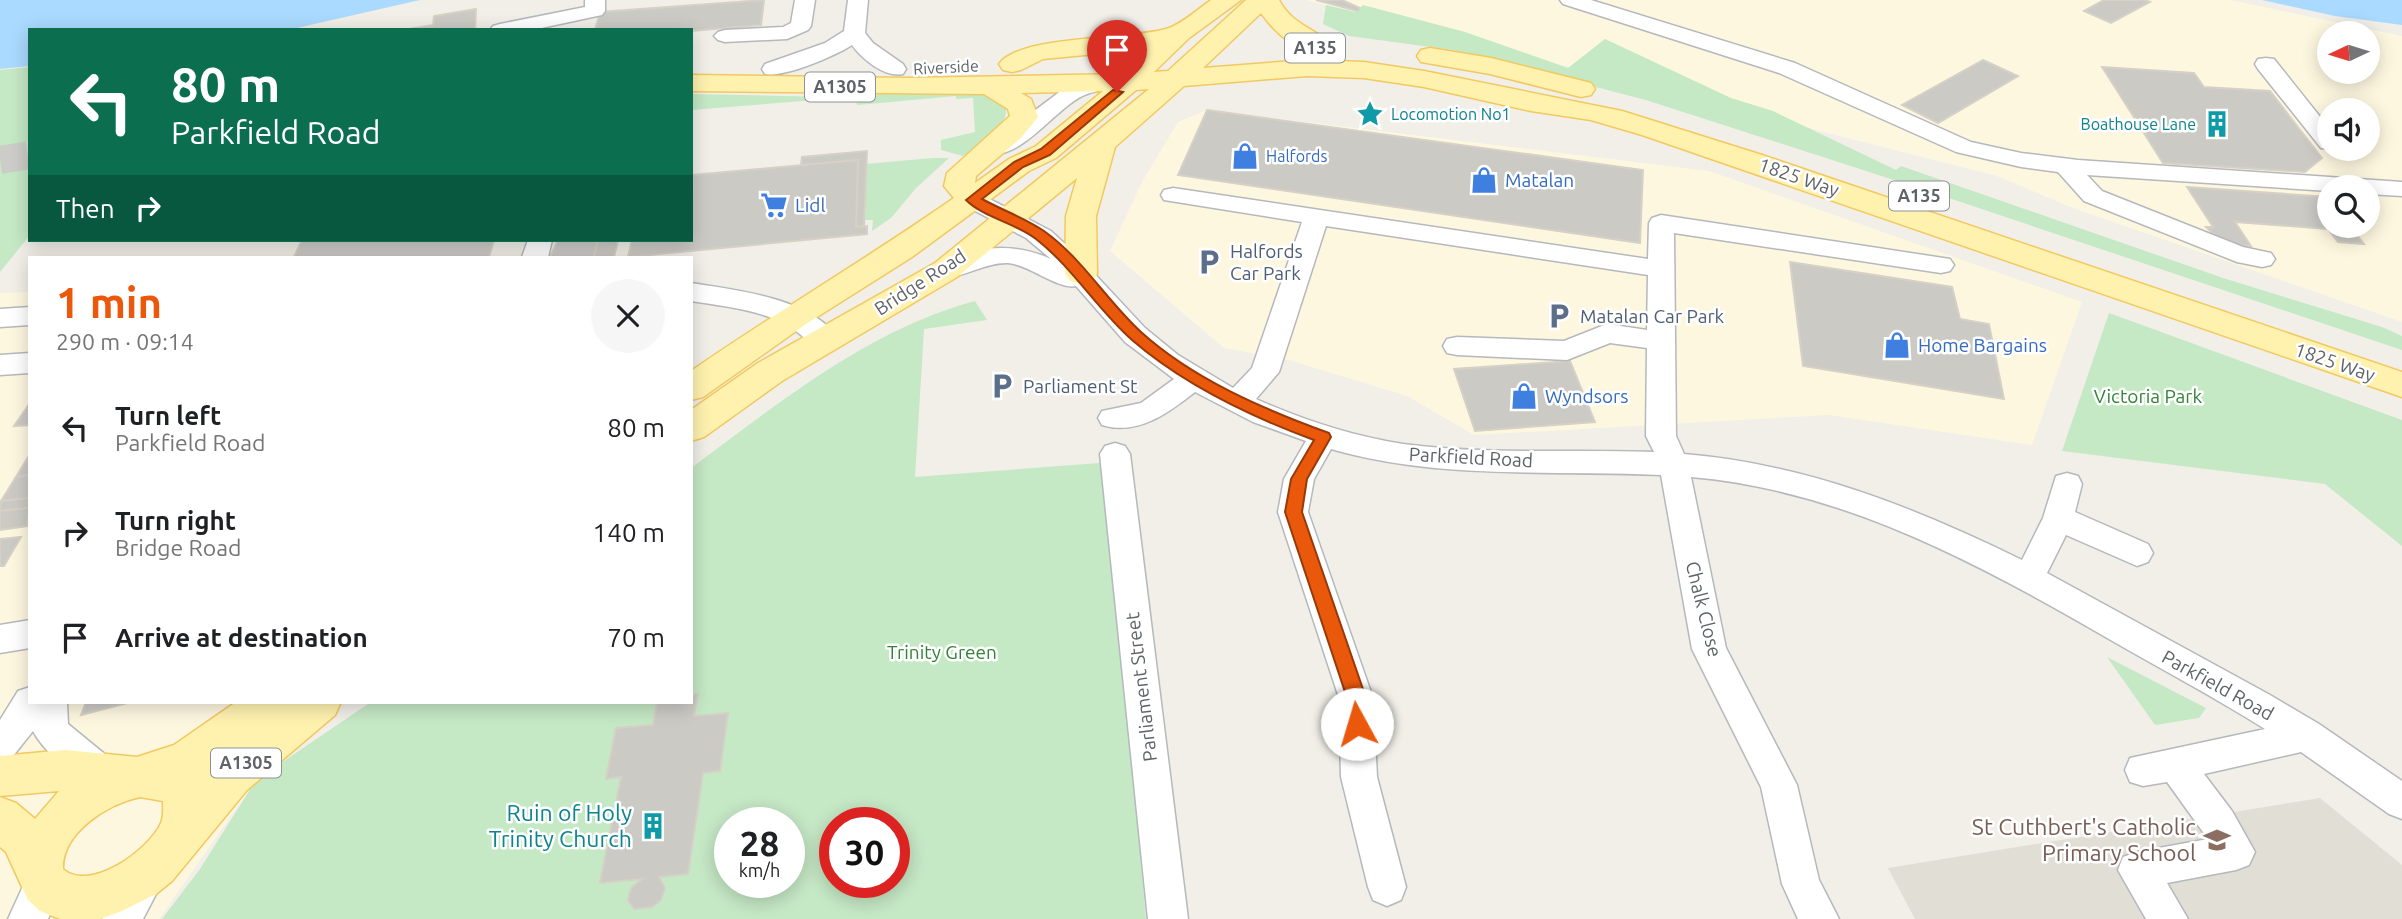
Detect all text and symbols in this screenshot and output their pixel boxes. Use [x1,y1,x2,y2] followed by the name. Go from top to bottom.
[1087,20,1147,92] pin
[2317,21,2380,84] north arrow
[2317,21,2380,238] map controls
[1098,31,1136,69] icon: arrive
[1285,33,1345,62] road number: A135
[56,56,147,147] icon: left
[171,56,280,111] text: 80 m
[913,56,979,78] street label: Riverside
[805,72,875,102] road number: A1305
[2317,98,2380,161] button: sound
[1355,99,1385,129] place icon: Locomotion No1
[1391,105,1511,123] place label: Locomotion No1
[2202,109,2232,139] building icon: Boathouse Lane
[171,114,380,150] text: Parkfield Road
[2081,115,2196,133] place label: Boathouse Lane
[1230,141,1260,171] shop icon: Halfords
[1266,147,1327,165] place label: Halfords
[1756,153,1842,201] street label: 1825 Way
[1469,165,1499,195] shop icon: Matalan
[1505,169,1574,191] place label: Matalan
[2317,175,2380,238] button: search
[1889,182,1949,210] road number: A135
[129,189,167,227] icon: right
[759,190,789,220] supermarket icon: Lidl
[56,194,115,223] text: Then
[795,194,825,216] place label: Lidl
[1230,240,1303,284] place label: Halfords Car Park
[870,244,970,320] street label: Bridge Road
[1194,247,1224,277] parking icon: Halfords Car Park
[56,279,162,326] text: 1 min
[591,279,665,353] button: close
[1544,301,1574,331] parking icon: Matalan Car Park
[1580,305,1725,327] place label: Matalan Car Park
[56,329,194,354] text: 290 m · 09:14
[1882,330,1912,360] shop icon: Home Bargains
[1918,334,2047,356] place label: Home Bargains
[2292,338,2378,386] street label: 1825 Way
[987,371,1017,401] parking icon: Parliament St
[1023,375,1138,397] place label: Parliament St
[1509,381,1539,411] shop icon: Wyndsors
[1545,385,1629,407] place label: Wyndsors
[2094,385,2203,407] park label: Victoria Park
[115,401,221,430] text: Turn left
[56,409,94,447] icon: left
[607,413,665,442] text: 80 m
[115,430,266,455] text: Parkfield Road
[1408,443,1534,471] street label: Parkfield Road
[115,506,236,535] text: Turn right
[56,514,94,552] icon: right
[593,518,665,547] text: 140 m
[115,535,242,560] text: Bridge Road
[1682,559,1726,659] street label: Chalk Close
[1121,611,1161,763] street label: Parliament Street
[56,619,94,657] icon: arrive
[115,623,368,652] text: Arrive at destination
[607,623,665,652] text: 70 m
[887,641,997,663] park label: Trinity Green
[2158,645,2278,725] street label: Parkfield Road
[1320,687,1394,761] position arrow
[211,748,281,778] road number: A1305
[489,800,632,851] place label: Ruin of Holy Trinity Church
[819,807,910,898] speed limit sign: 30
[638,811,668,841] building icon: Ruin of Holy Trinity Church
[1972,814,2196,865] place label: St Cuthbert's Catholic Primary School
[740,823,779,863] text: 28
[2202,825,2232,855] school or university icon: St Cuthbert's Catholic Primary School
[739,860,780,880] text: km/h

